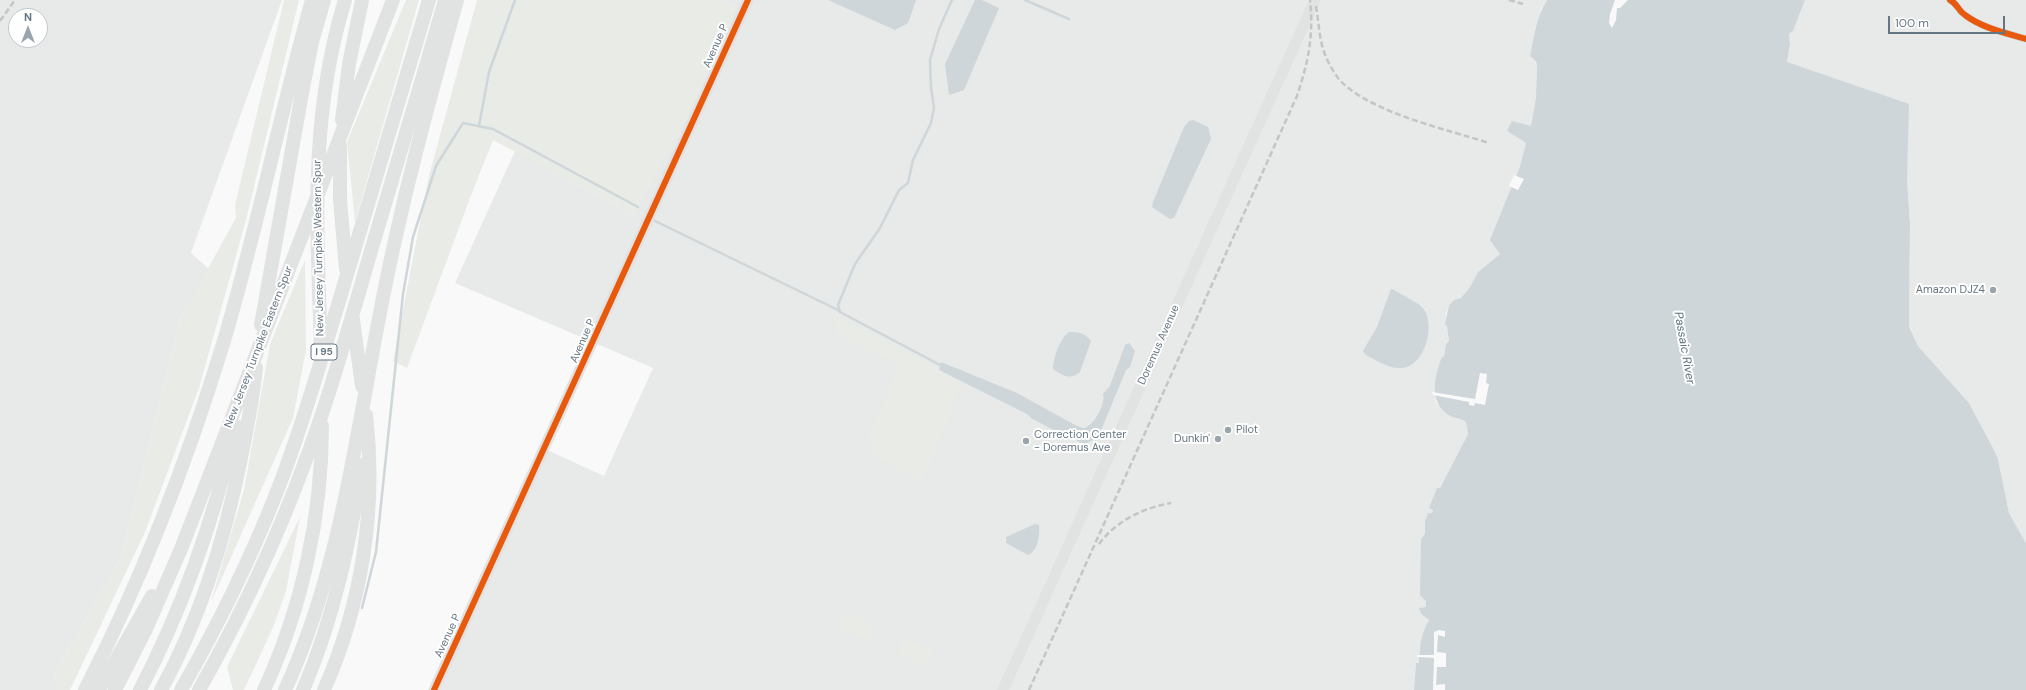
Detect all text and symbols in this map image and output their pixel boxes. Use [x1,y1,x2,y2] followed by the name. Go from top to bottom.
[8,8,48,48] north arrow
[1890,8,2007,34] scale bar
[24,10,32,24] text: N
[1895,15,1929,31] text: 100 m
[700,22,732,70] street label: Avenue P
[311,160,327,336] street label: New Jersey Turnpike Western Spur
[222,264,296,430] street label: New Jersey Turnpike Eastern Spur
[1916,283,1985,297] place label: Amazon DJZ4
[1988,285,1998,295] marker: Amazon DJZ4
[1135,303,1183,387] street label: Doremus Avenue
[1671,311,1697,385] water label: Passaic River
[567,317,599,365] street label: Avenue P
[311,344,337,360] road number: I 95
[1236,423,1258,437] place label: Pilot
[1223,425,1233,435] marker: Pilot
[1034,428,1126,454] place label: Correction Center - Doremus Ave
[1174,432,1210,446] place label: Dunkin'
[1213,434,1223,444] marker: Dunkin'
[1021,436,1031,446] marker: Correction Center - Doremus Ave
[432,612,464,660] street label: Avenue P

